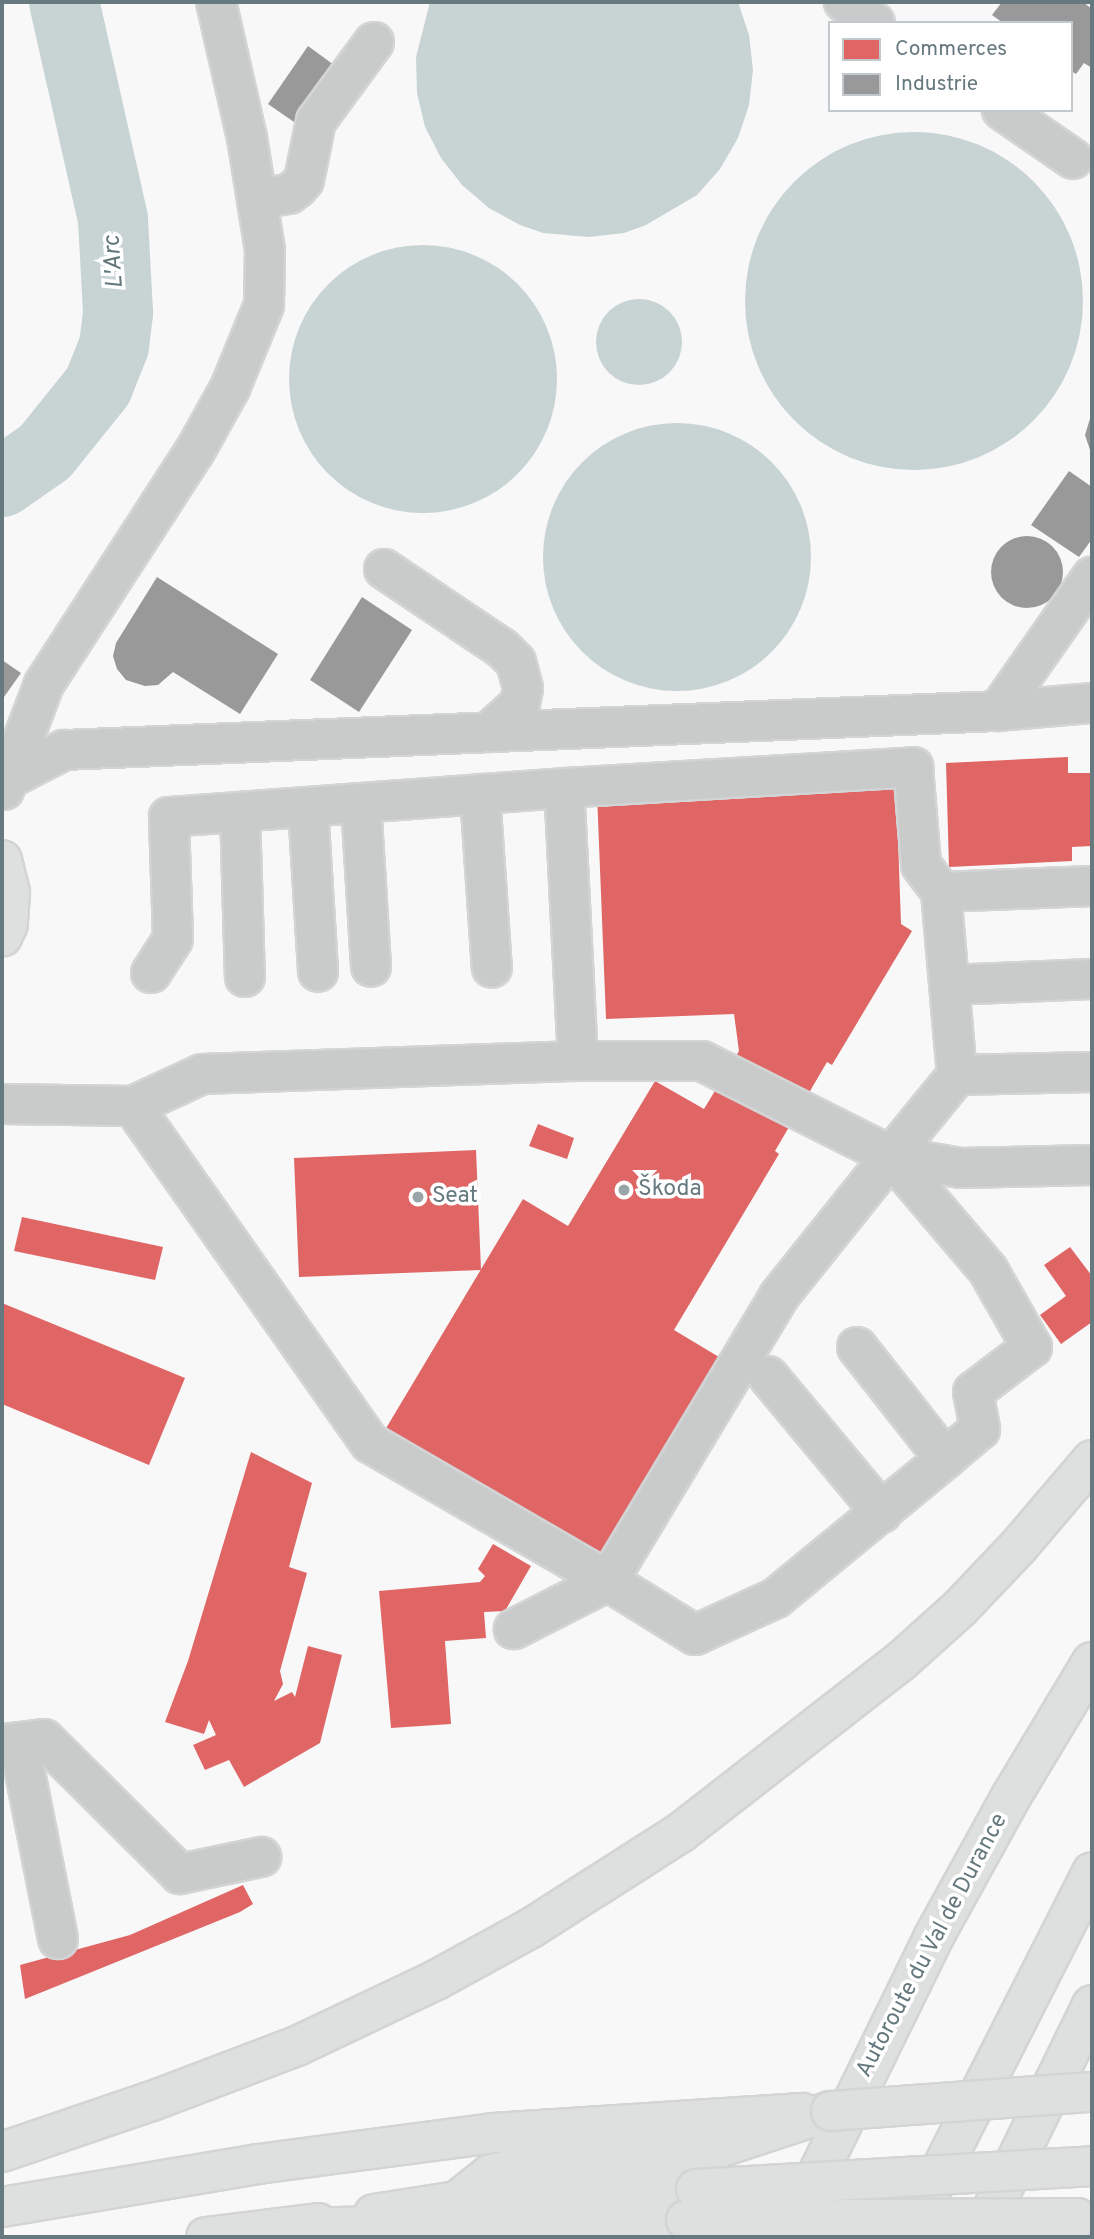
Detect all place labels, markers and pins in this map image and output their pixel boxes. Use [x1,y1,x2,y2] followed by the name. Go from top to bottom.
[638,1176,702,1204] place label: Škoda
[616,1182,632,1198] marker: Škoda
[432,1183,478,1211] place label: Seat
[410,1189,426,1205] marker: Seat

